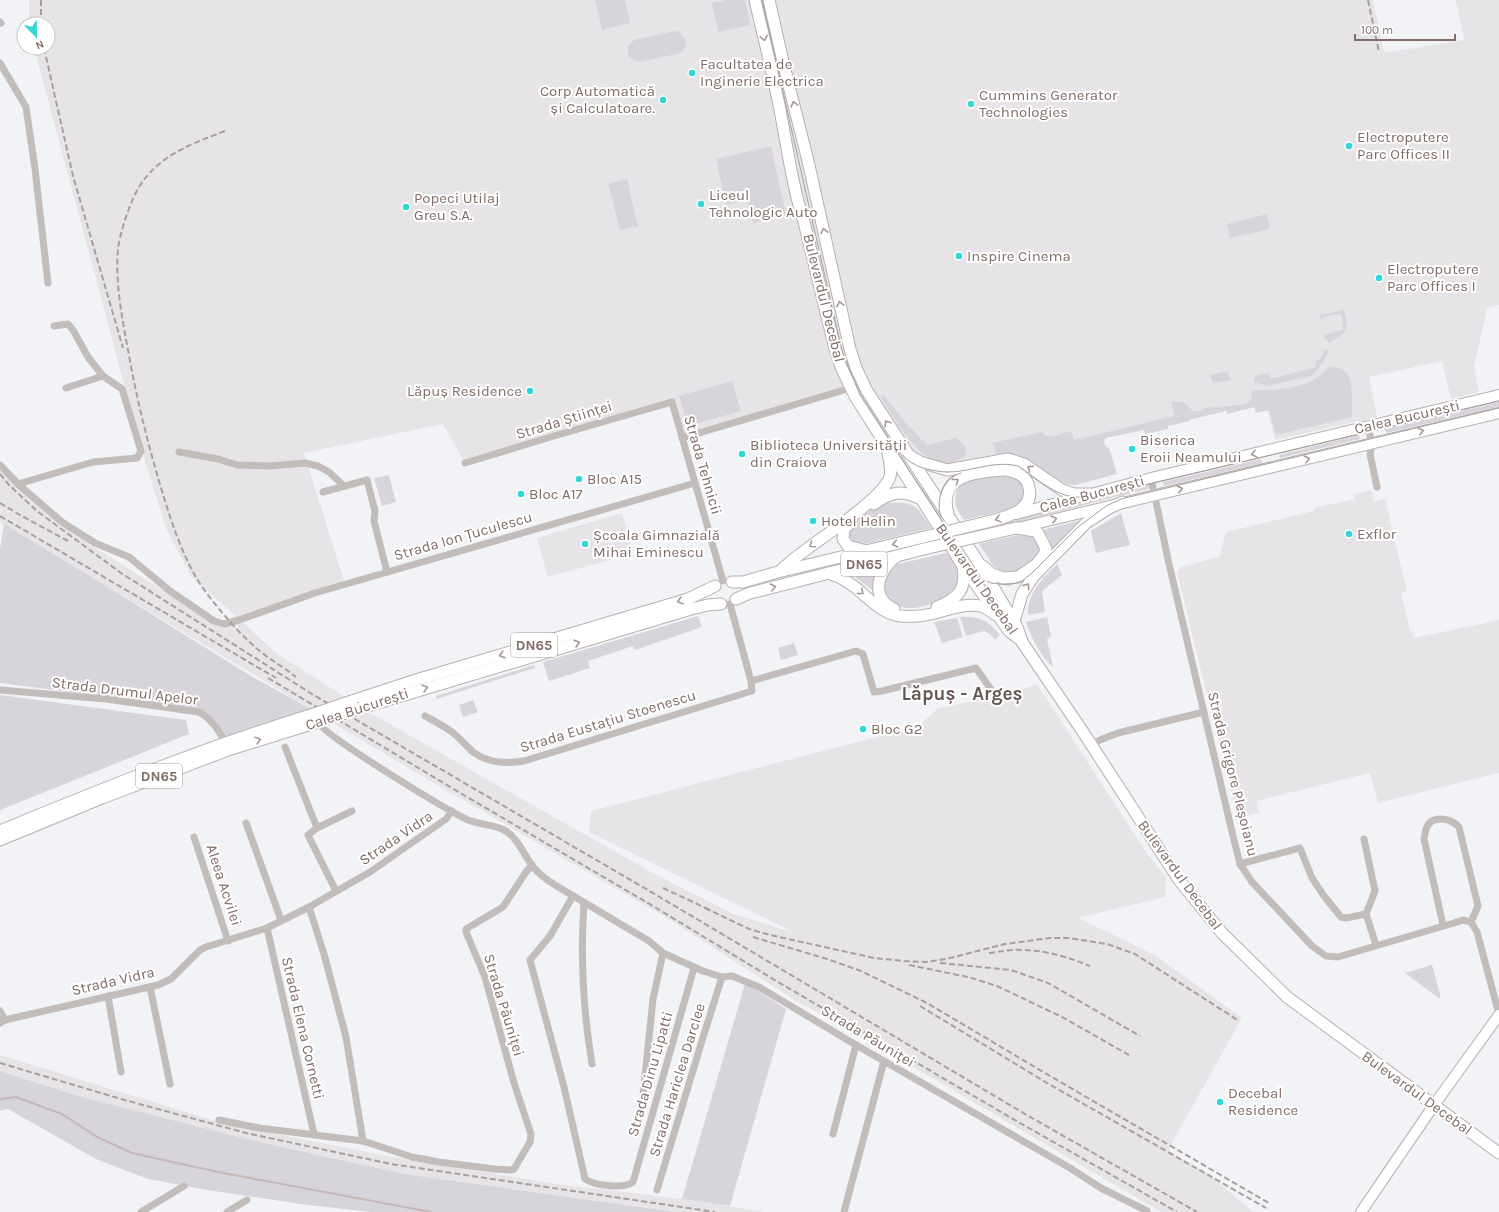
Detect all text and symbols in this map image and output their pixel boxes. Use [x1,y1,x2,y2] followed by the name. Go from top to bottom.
[16,16,56,56] north arrow
[1355,16,1455,42] scale bar
[1361,23,1393,37] text: 100 m
[759,35,767,41] one-way arrow
[34,37,46,52] text: N
[700,55,824,90] place label: Facultatea de Inginerie Electrica
[687,68,697,78] marker: Facultatea de Inginerie Electrica
[540,82,655,117] place label: Corp Automatică și Calculatoare.
[979,86,1118,121] place label: Cummins Generator Technologies
[658,95,668,105] marker: Corp Automatică și Calculatoare.
[966,99,976,109] marker: Cummins Generator Technologies
[790,101,799,108] one-way arrow
[1357,128,1450,163] place label: Electroputere Parc Offices II
[1344,141,1354,151] marker: Electroputere Parc Offices II
[709,186,818,221] place label: Liceul Tehnologic Auto
[414,189,500,224] place label: Popeci Utilaj Greu S.A.
[696,199,706,209] marker: Liceul Tehnologic Auto
[401,202,411,212] marker: Popeci Utilaj Greu S.A.
[820,228,828,234] one-way arrow
[799,232,849,364] street label: Bulevardul Decebal
[967,247,1071,265] place label: Inspire Cinema
[954,251,964,261] marker: Inspire Cinema
[1387,260,1479,295] place label: Electroputere Parc Offices I
[1374,273,1384,283] marker: Electroputere Parc Offices I
[836,300,844,307] one-way arrow
[407,382,522,400] place label: Lăpuș Residence
[525,386,535,396] marker: Lăpuș Residence
[1353,396,1461,438] street label: Calea București
[514,397,614,443] street label: Strada Științei
[680,413,726,517] street label: Strada Tehnicii
[885,420,892,427] one-way arrow
[1417,428,1424,436] one-way arrow
[1140,431,1242,466] place label: Biserica Eroii Neamului
[750,436,907,471] place label: Biblioteca Universității din Craiova
[1127,444,1137,454] marker: Biserica Eroii Neamului
[737,449,747,459] marker: Biblioteca Universității din Craiova
[1251,449,1257,457] one-way arrow
[1304,455,1310,463] one-way arrow
[1028,466,1035,473] one-way arrow
[587,470,642,488] place label: Bloc A15
[1038,471,1146,517] street label: Calea București
[574,474,584,484] marker: Bloc A15
[952,479,959,486] one-way arrow
[529,485,583,503] place label: Bloc A17
[1177,485,1183,493] one-way arrow
[516,489,526,499] marker: Bloc A17
[392,508,534,564] street label: Strada Ion Țuculescu
[821,512,896,530] place label: Hotel Helin
[994,514,1001,523] one-way arrow
[1050,515,1057,524] one-way arrow
[808,516,818,526] marker: Hotel Helin
[932,520,1022,638] street label: Bulevardul Decebal
[1357,525,1397,543] place label: Exflor
[593,526,720,561] place label: Școala Gimnazială Mihai Eminescu
[1344,529,1354,539] marker: Exflor
[580,539,590,549] marker: Școala Gimnazială Mihai Eminescu
[892,539,898,547] one-way arrow
[809,541,816,548] one-way arrow
[841,552,887,576] road number: DN65
[770,583,777,591] one-way arrow
[1022,583,1030,590] one-way arrow
[856,588,863,595] one-way arrow
[676,596,683,605] one-way arrow
[511,633,557,657] road number: DN65
[573,639,580,648] one-way arrow
[498,650,505,659] one-way arrow
[51,673,200,709] street label: Strada Drumul Apelor
[901,683,1023,705] district label: Lăpuș - Argeș
[303,684,411,734] street label: Calea București
[421,684,428,693] one-way arrow
[518,686,698,756] street label: Strada Eustațiu Stoenescu
[1204,690,1262,858] street label: Strada Grigore Pleșoianu
[871,720,922,738] place label: Bloc G2
[858,724,868,734] marker: Bloc G2
[255,737,262,745] one-way arrow
[136,764,182,788] road number: DN65
[356,807,436,869] street label: Strada Vidra
[1134,816,1226,934] street label: Bulevardul Decebal
[202,842,246,928] street label: Aleea Acvilei
[480,952,528,1058] street label: Strada Păuniței
[278,955,328,1101] street label: Strada Elena Cornetti
[70,963,156,999] street label: Strada Vidra
[645,1001,709,1159] street label: Strada Hariclea Darclee
[818,1001,918,1071] street label: Strada Păuniței
[624,1009,676,1139] street label: Strada Dinu Lipatti
[1358,1047,1476,1139] street label: Bulevardul Decebal
[1228,1084,1298,1119] place label: Decebal Residence
[1215,1097,1225,1107] marker: Decebal Residence

